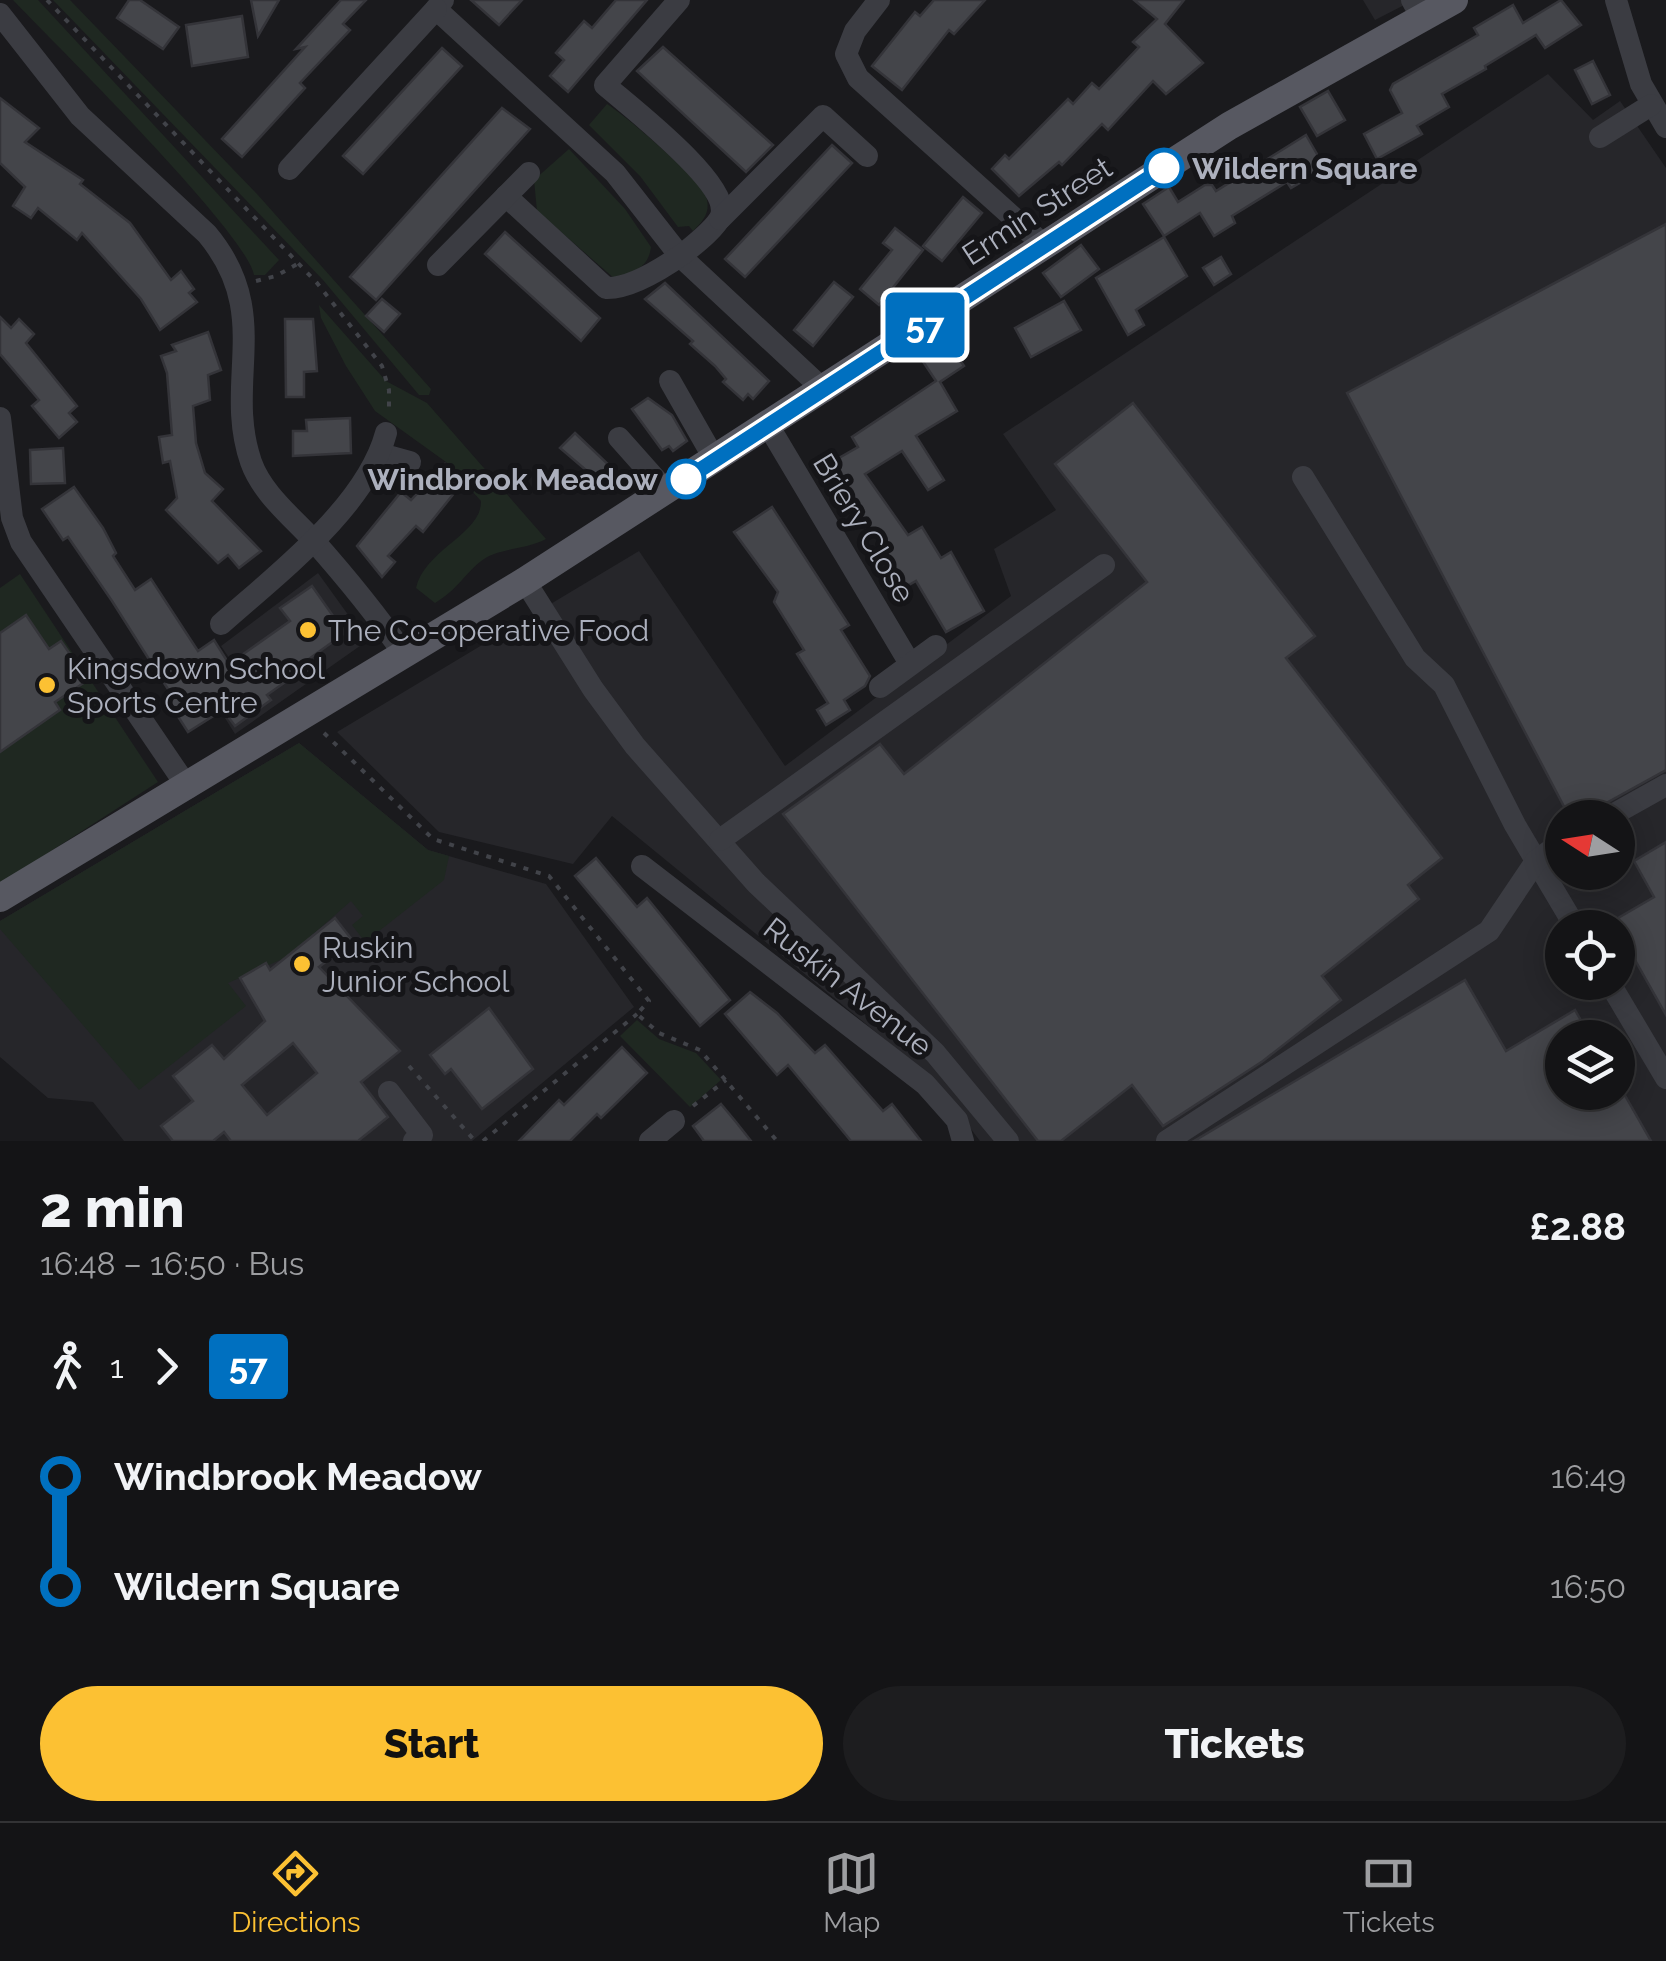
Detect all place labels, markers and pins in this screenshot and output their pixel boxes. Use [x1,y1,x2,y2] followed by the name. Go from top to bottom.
[1145,149,1183,187] marker: Wildern Square
[1192,151,1418,186] place label: Wildern Square
[667,460,705,498] marker: Windbrook Meadow
[368,462,659,497] place label: Windbrook Meadow
[328,613,649,648] place label: The Co-operative Food
[297,619,319,641] marker: The Co-operative Food
[67,651,326,720] place label: Kingsdown School Sports Centre
[36,674,58,696] marker: Kingsdown School Sports Centre
[322,930,510,999] place label: Ruskin Junior School
[291,953,313,975] marker: Ruskin Junior School

